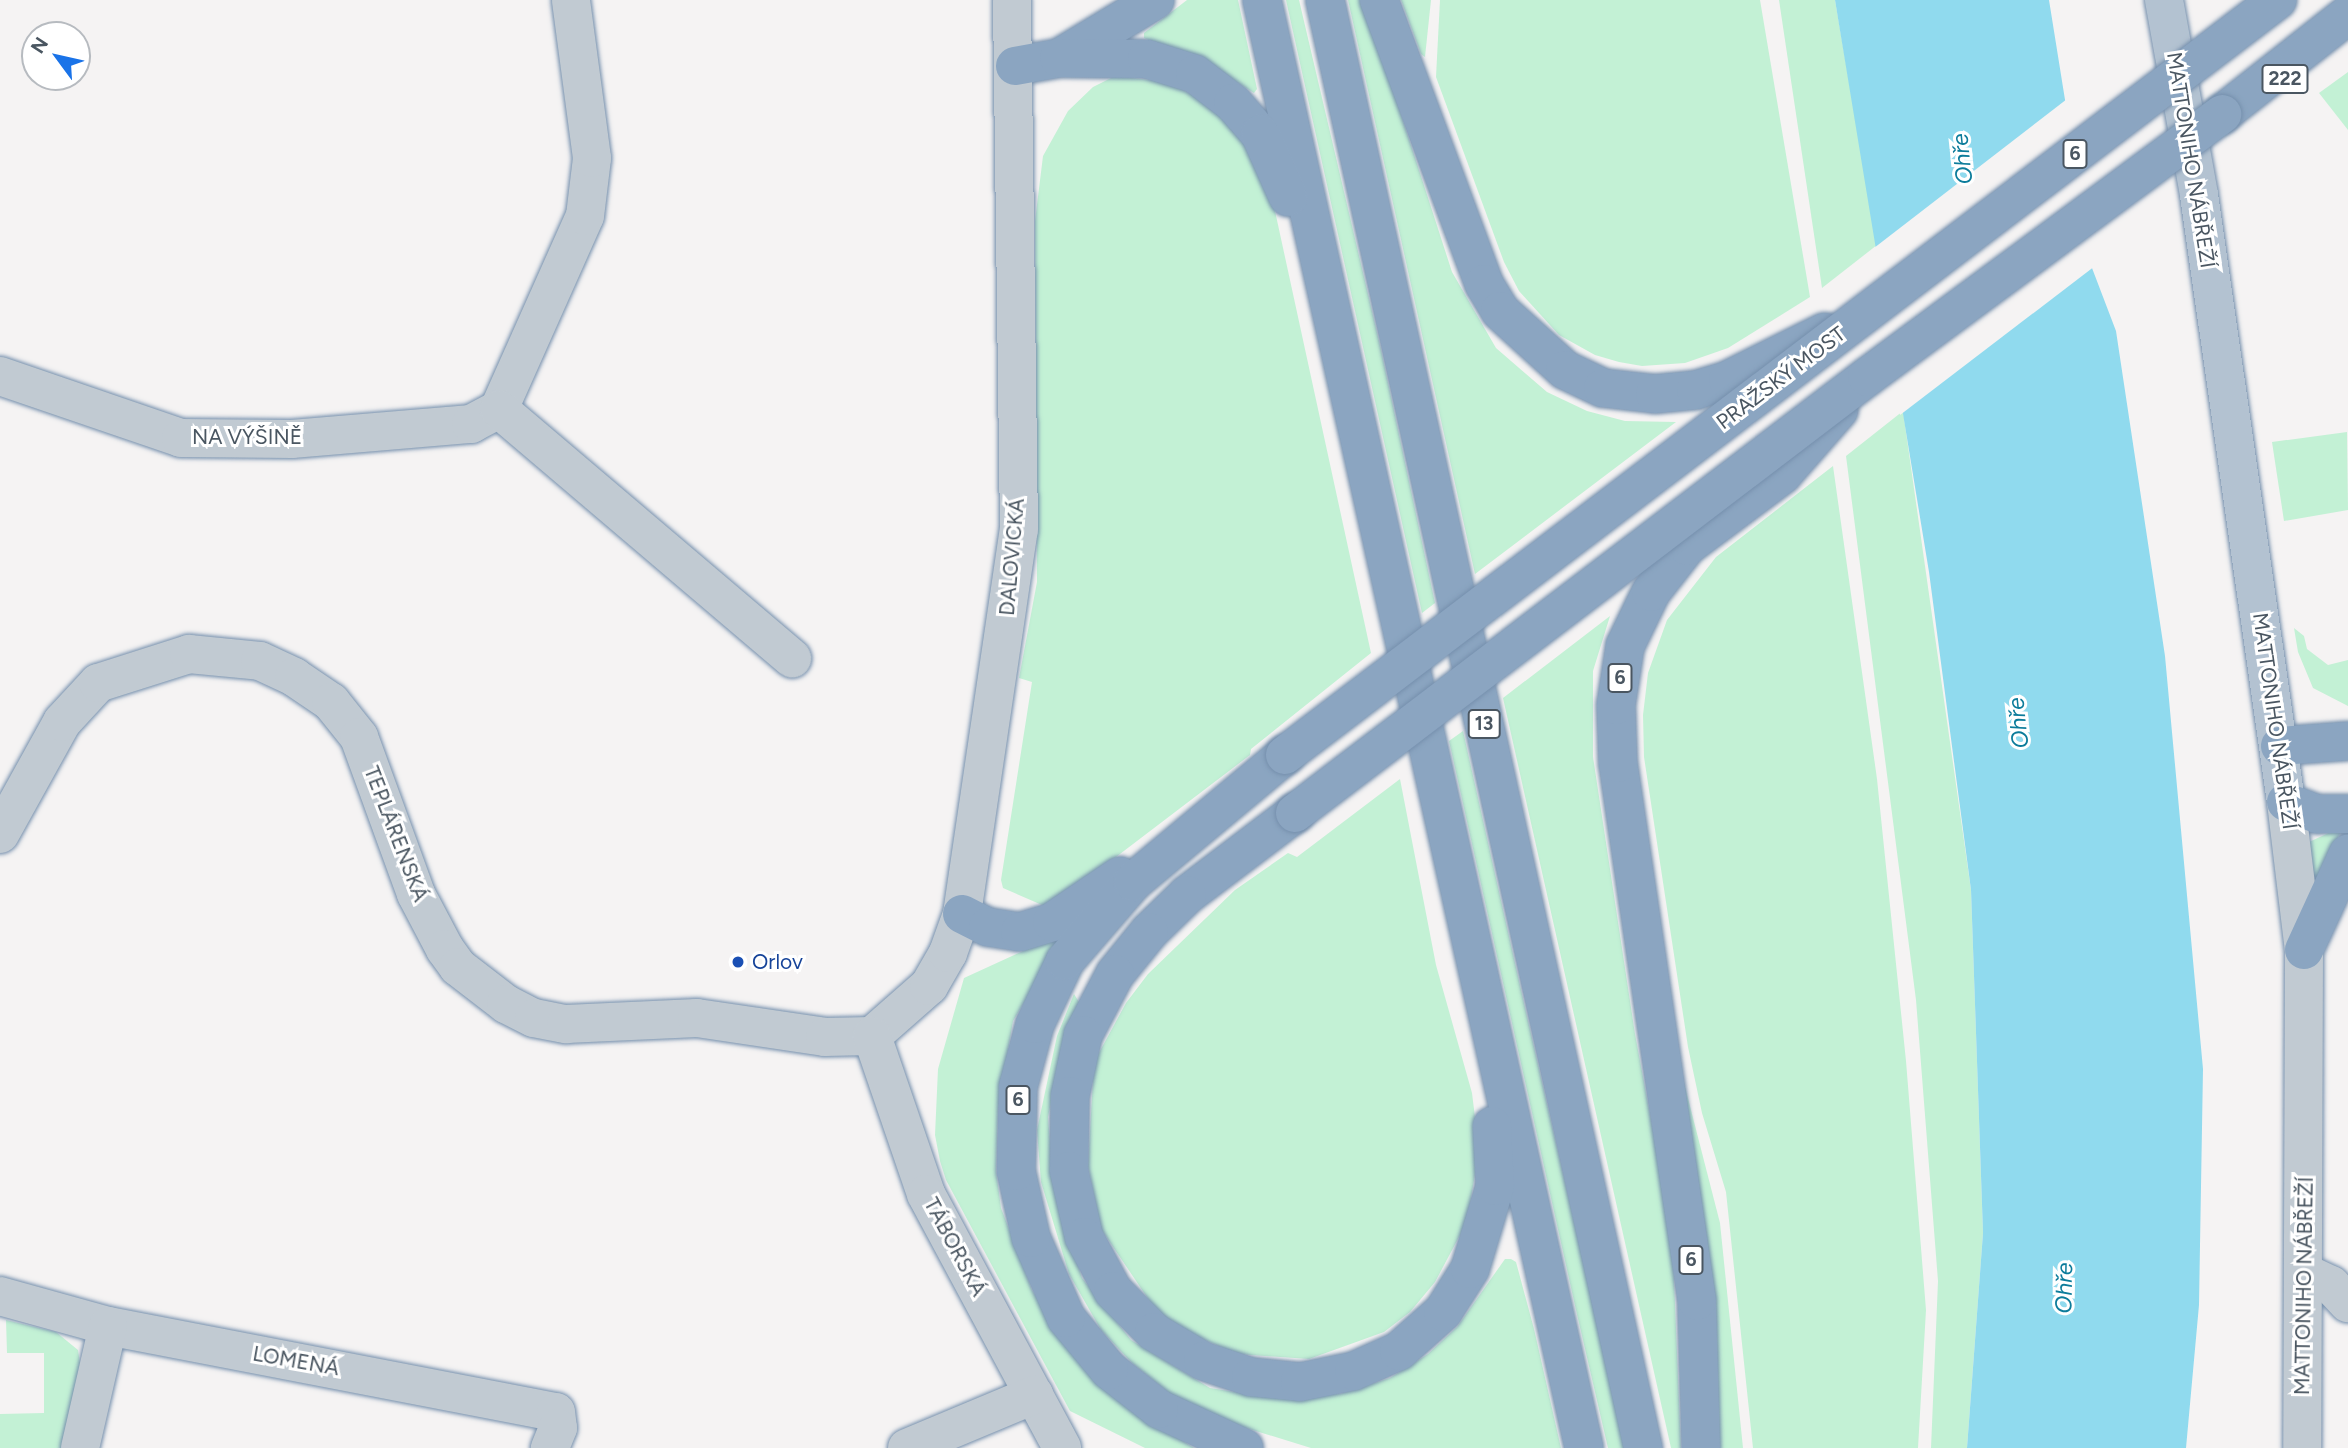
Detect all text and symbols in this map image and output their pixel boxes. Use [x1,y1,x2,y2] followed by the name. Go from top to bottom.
[21,21,91,91] north arrow
[26,33,53,58] text: N
[2161,50,2221,270] street label: MATTONIHO NÁBŘEŽÍ
[2260,64,2310,94] road number: 222
[1946,132,1978,186] water label: Ohře
[2061,138,2089,170] road number: 6
[1711,321,1851,435] street label: PRAŽSKÝ MOST
[192,424,302,450] street label: NA VÝŠINĚ
[994,497,1030,617] street label: DALOVICKÁ
[2247,611,2303,831] street label: MATTONIHO NÁBŘEŽÍ
[1606,663,1634,694] road number: 6
[2002,696,2034,750] water label: Ohře
[1466,708,1502,740] road number: 13
[359,763,433,905] street label: TEPLÁRENSKÁ
[752,949,803,975] place label: Orlov
[730,954,746,970] marker: Orlov
[1004,1084,1032,1116] road number: 6
[2289,1177,2319,1395] street label: MATTONIHO NÁBŘEŽÍ
[919,1193,991,1301] street label: TÁBORSKÁ
[1677,1244,1705,1276] road number: 6
[2050,1262,2078,1314] water label: Ohře
[251,1341,341,1381] street label: LOMENÁ

